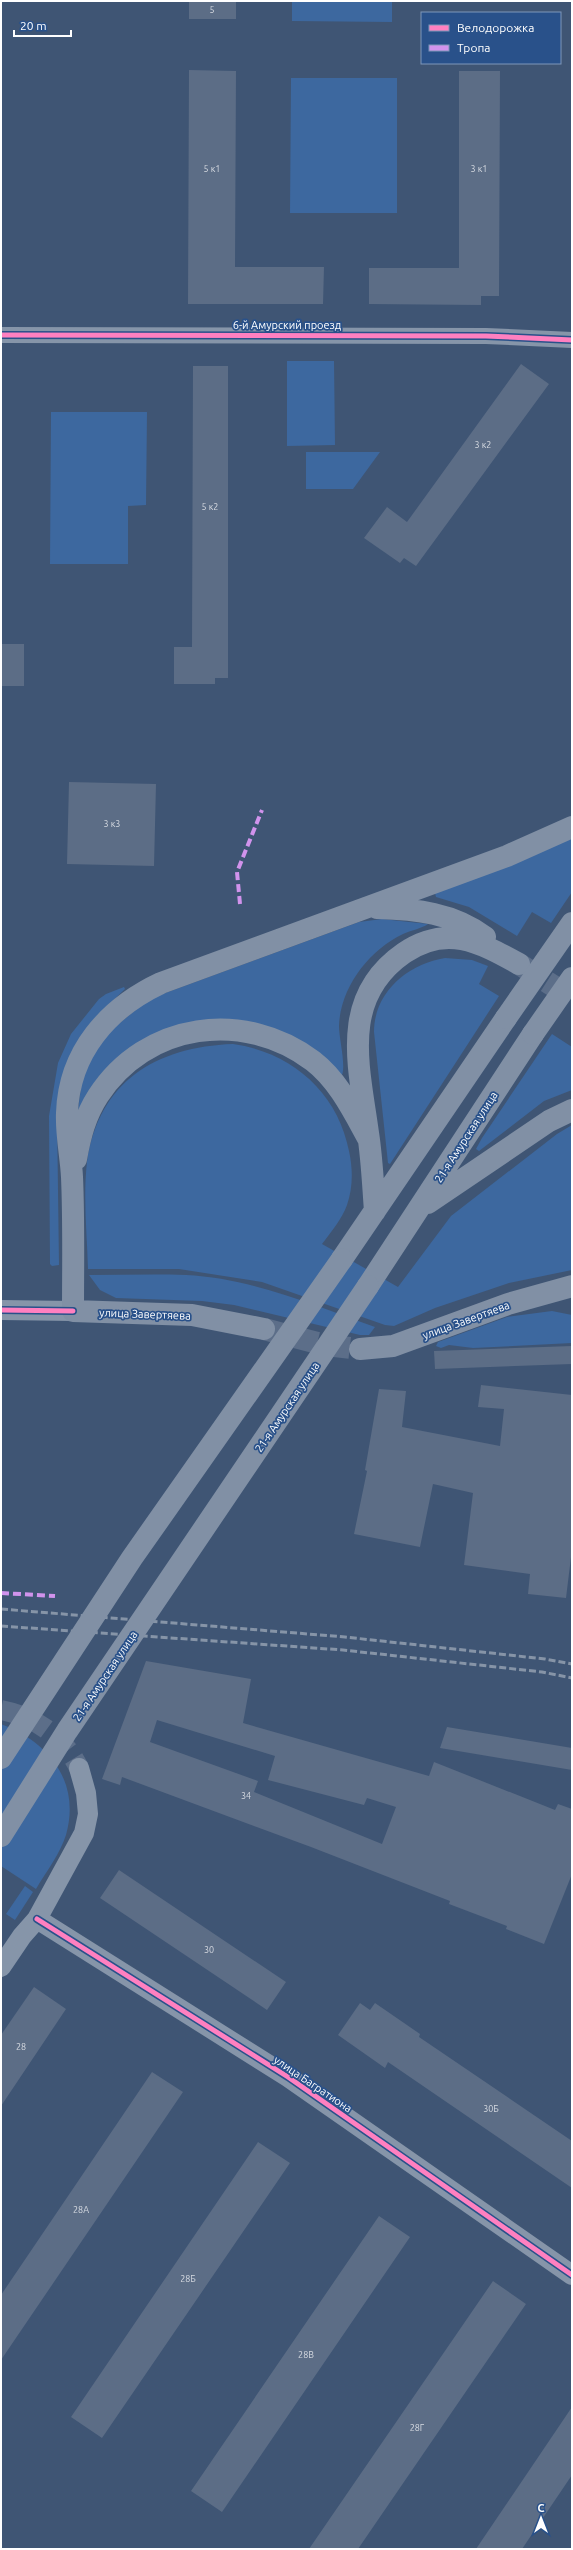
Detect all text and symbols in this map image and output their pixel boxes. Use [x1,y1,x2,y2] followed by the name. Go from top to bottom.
[209,5,215,15] house number: 5
[14,12,71,38] scale bar
[421,12,561,64] legend
[20,19,47,32] text: 20 m
[457,21,534,34] text: Велодорожка
[457,41,490,54] text: Тропа
[204,164,220,174] house number: 5 к1
[471,164,487,174] house number: 3 к1
[233,319,342,331] street label: 6-й Амурский проезд
[475,440,491,450] house number: 3 к2
[202,502,218,512] house number: 5 к2
[104,819,120,829] house number: 3 к3
[432,1089,500,1185] street label: 21-я Амурская улица
[421,1299,511,1341] street label: улица Завертяева
[99,1306,191,1322] street label: улица Завертяева
[252,1360,322,1454] street label: 21-я Амурская улица
[70,1629,140,1723] street label: 21-я Амурская улица
[241,1791,251,1801] house number: 34
[204,1945,214,1955] house number: 30
[16,2042,26,2052] house number: 28
[272,2053,354,2115] street label: улица Багратиона
[483,2104,499,2114] house number: 30Б
[73,2205,89,2215] house number: 28А
[180,2274,196,2284] house number: 28Б
[298,2350,314,2360] house number: 28В
[410,2423,425,2433] house number: 28Г
[521,2498,561,2538] north arrow
[537,2502,545,2514] text: С

